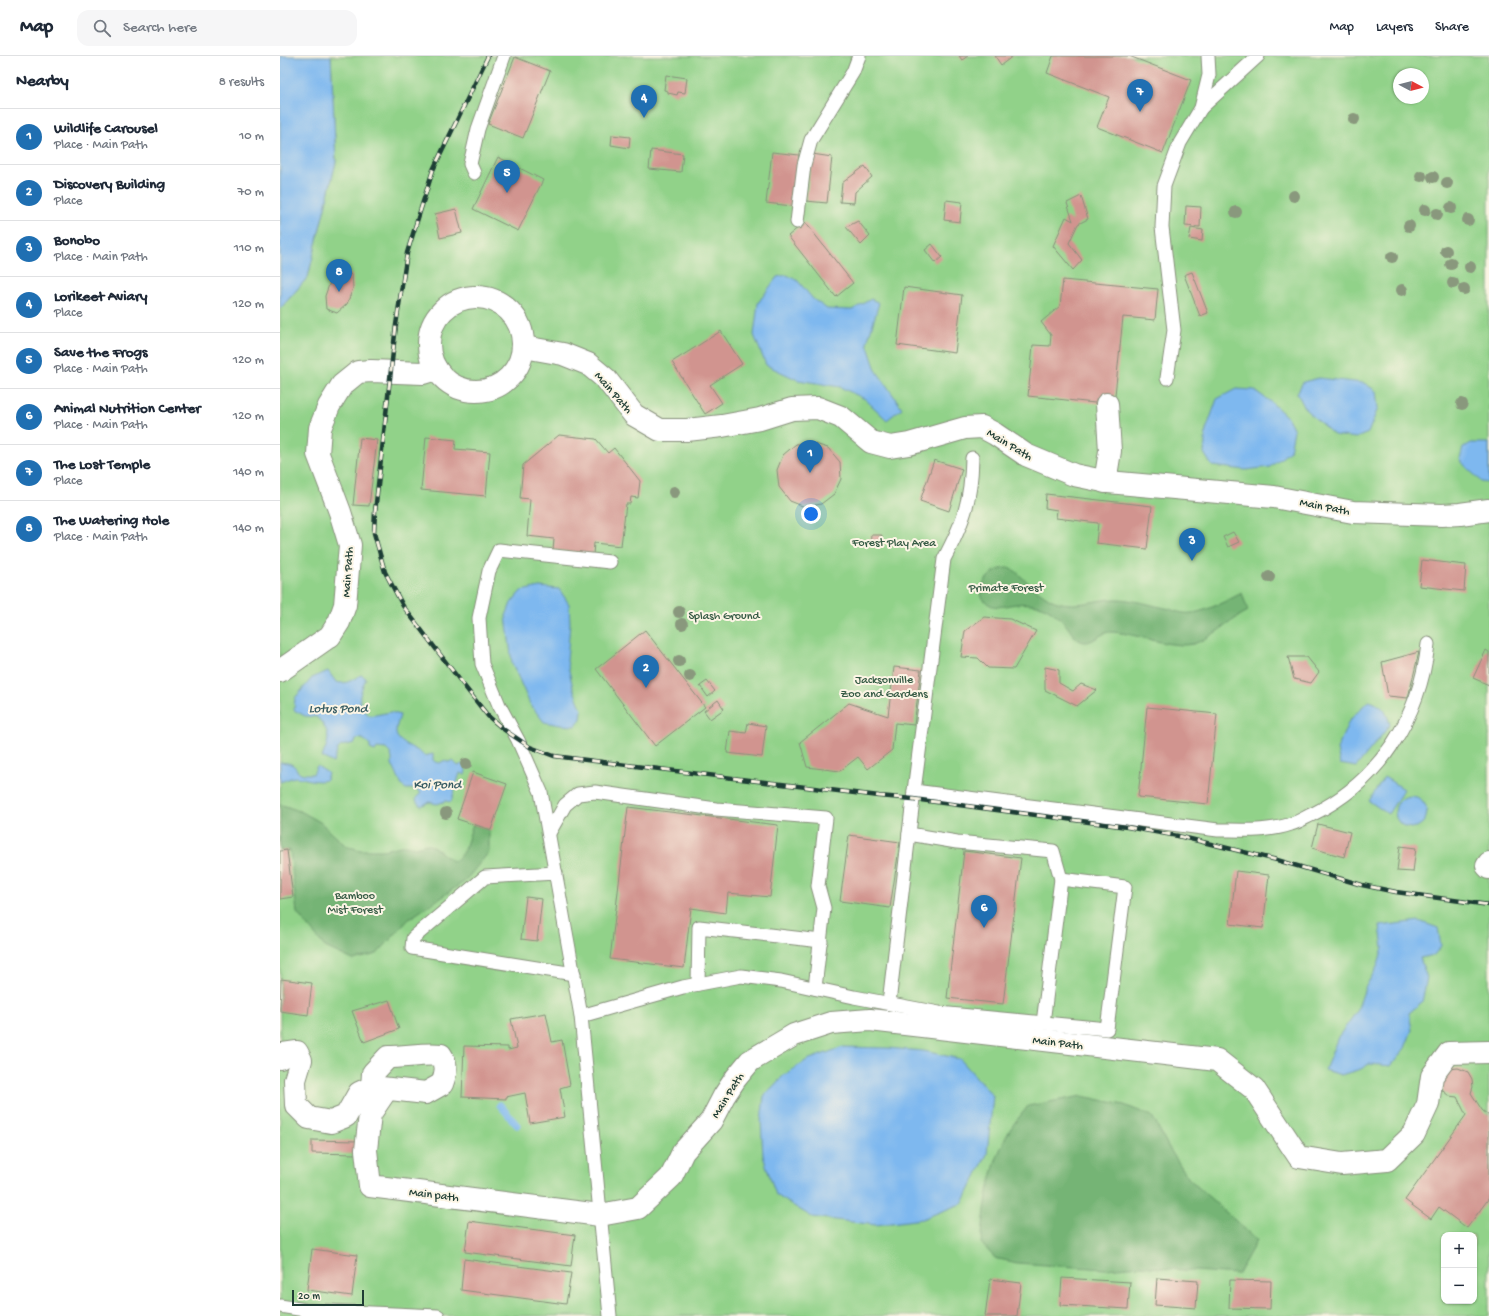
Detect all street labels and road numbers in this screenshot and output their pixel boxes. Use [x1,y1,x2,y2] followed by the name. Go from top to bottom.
[591,370,635,417] street label: Main Path
[984,427,1035,465] street label: Main Path
[1298,496,1351,520] street label: Main Path
[340,546,358,598] street label: Main Path
[1032,1034,1084,1054] street label: Main Path
[709,1070,748,1121] street label: Main Path
[408,1186,460,1206] street label: Main path

